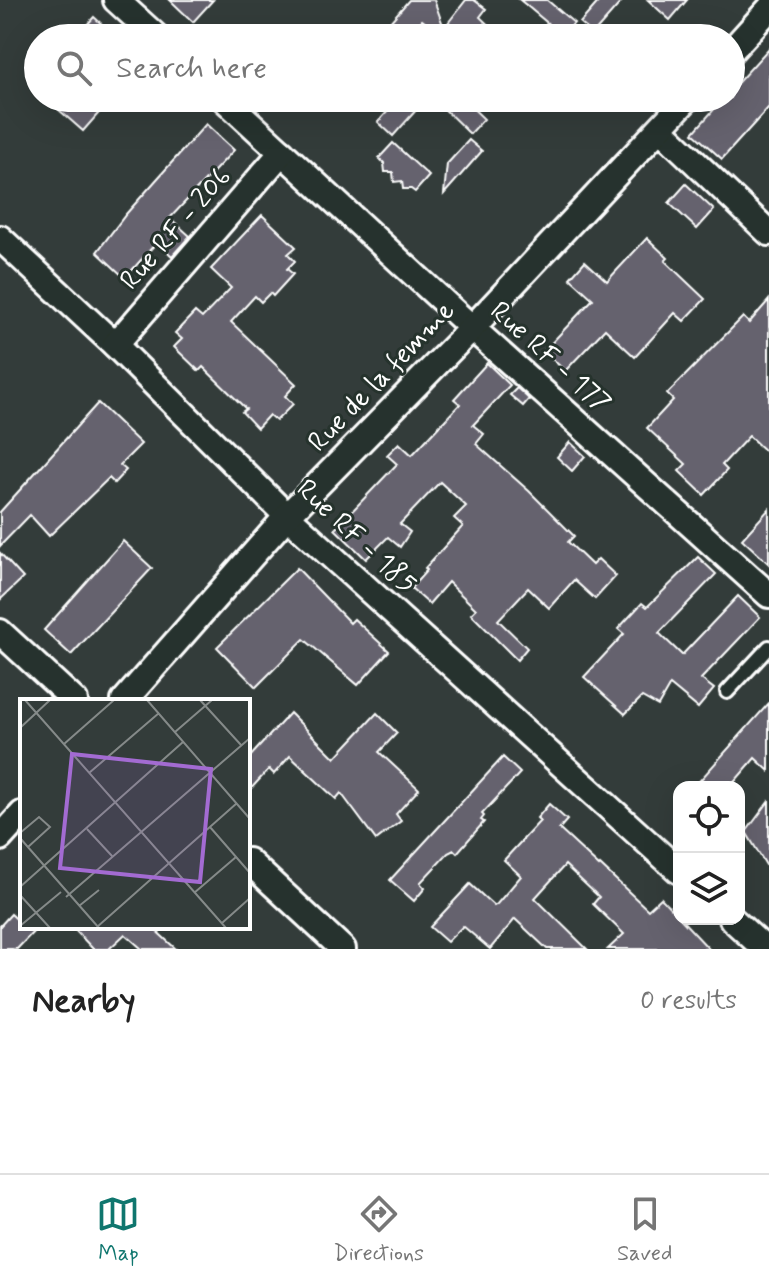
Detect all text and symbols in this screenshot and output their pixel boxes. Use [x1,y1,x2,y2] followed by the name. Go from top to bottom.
[24,24,745,112] search box
[52,46,96,90] icon: search
[116,49,267,88] text: Search here
[112,160,240,298] street label: Rue RF - 206
[300,293,464,461] street label: Rue de la femme
[481,294,619,422] street label: Rue RF - 177
[288,472,424,602] street label: Rue RF - 185
[20,699,250,929] inset map
[673,781,745,925] map controls
[673,781,745,853] button: locate
[673,853,745,925] button: layers
[32,979,136,1024] text: Nearby
[640,984,737,1018] text: 0 results
[96,1192,140,1268] tab: Map
[333,1192,424,1268] tab: Directions
[617,1192,672,1268] tab: Saved

